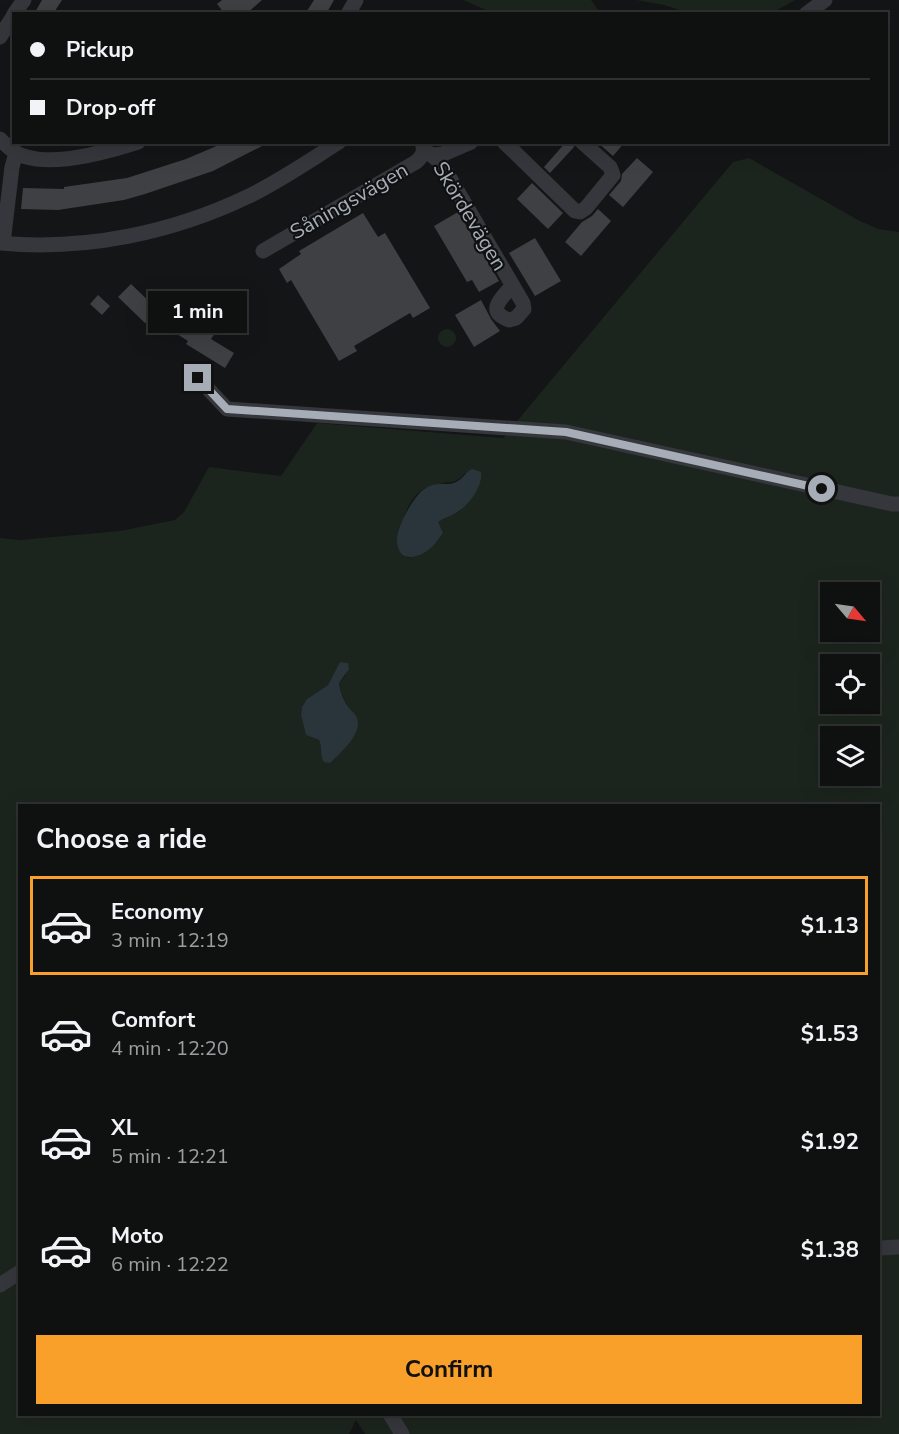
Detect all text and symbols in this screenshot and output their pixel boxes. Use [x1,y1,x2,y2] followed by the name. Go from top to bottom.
[66,35,134,65] text: Pickup
[66,93,155,123] text: Drop-off
[285,156,413,246] street label: Såningsvägen
[426,156,514,276] street label: Skördevägen
[148,291,248,333] callout: 1 min
[172,298,223,325] text: 1 min
[184,364,211,391] route end
[808,475,835,502] route start
[820,582,880,642] north arrow
[820,582,880,786] map controls
[820,654,880,714] button: locate
[820,726,880,786] button: layers
[36,821,207,858] text: Choose a ride
[111,897,203,927] text: Economy
[39,899,93,953] icon: car
[801,911,859,941] text: $1.13
[111,927,229,954] text: 3 min · 12:19
[111,1005,195,1035] text: Comfort
[39,1007,93,1061] icon: car
[801,1019,859,1049] text: $1.53
[111,1035,229,1062] text: 4 min · 12:20
[111,1113,138,1143] text: XL
[39,1115,93,1169] icon: car
[801,1127,859,1157] text: $1.92
[111,1143,229,1170] text: 5 min · 12:21
[111,1221,164,1251] text: Moto
[39,1223,93,1277] icon: car
[801,1235,859,1265] text: $1.38
[111,1251,229,1278] text: 6 min · 12:22
[36,1335,862,1404] button: Confirm

